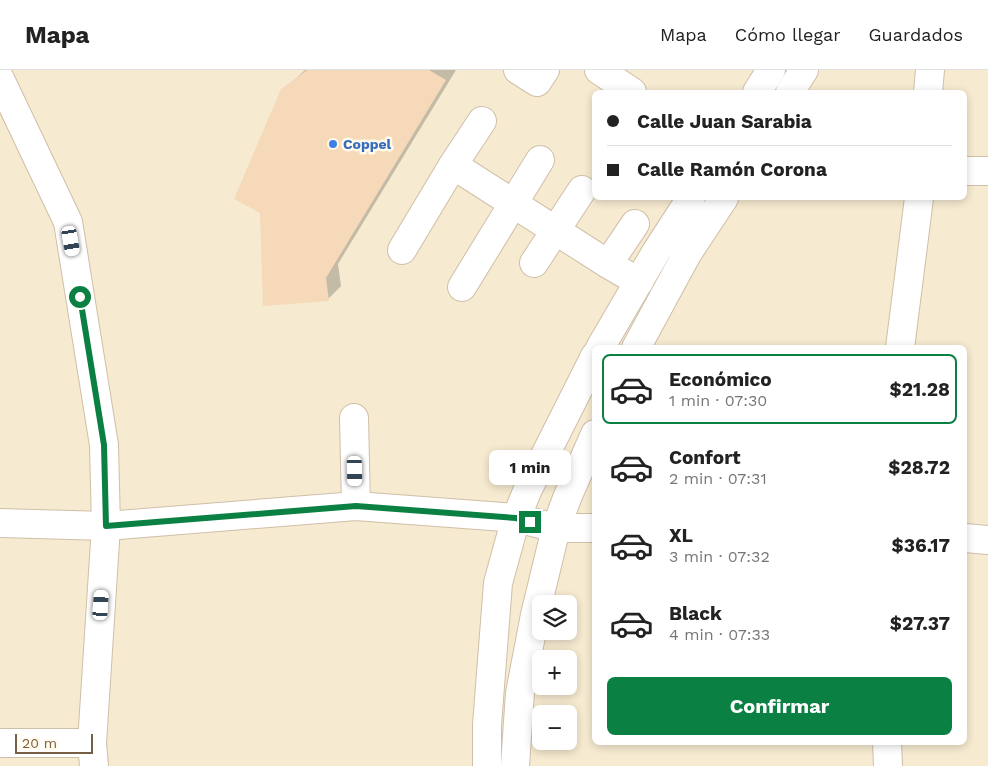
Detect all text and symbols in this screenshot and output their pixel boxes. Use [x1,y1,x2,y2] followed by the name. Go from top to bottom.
[25,21,90,49] text: Mapa
[660,24,707,45] text: Mapa
[735,24,841,45] text: Cómo llegar
[869,24,963,45] text: Guardados
[637,110,812,133] text: Calle Juan Sarabia
[343,136,392,152] place label: Coppel
[327,138,339,150] marker: Coppel
[637,158,827,181] text: Calle Ramón Corona
[61,225,80,257] car
[69,286,91,308] route start
[609,367,654,412] icon: car
[669,368,772,391] text: Económico
[890,378,950,401] text: $21.28
[669,391,767,410] text: 1 min · 07:30
[609,445,654,490] icon: car
[669,446,740,469] text: Confort
[489,450,571,484] callout: 1 min
[347,456,362,486] car
[888,456,950,479] text: $28.72
[509,458,551,477] text: 1 min
[669,469,767,488] text: 2 min · 07:31
[519,511,541,533] route end
[609,523,654,568] icon: car
[669,524,693,547] text: XL
[892,534,950,557] text: $36.17
[669,547,770,566] text: 3 min · 07:32
[92,590,109,620] car
[532,595,577,750] map controls
[532,595,577,640] button: layers
[609,601,654,646] icon: car
[669,602,722,625] text: Black
[890,612,950,635] text: $27.37
[669,625,770,644] text: 4 min · 07:33
[532,650,577,695] button: +
[607,677,952,735] button: Confirmar
[532,705,577,750] button: −
[15,731,92,754] scale bar
[22,735,57,751] text: 20 m

